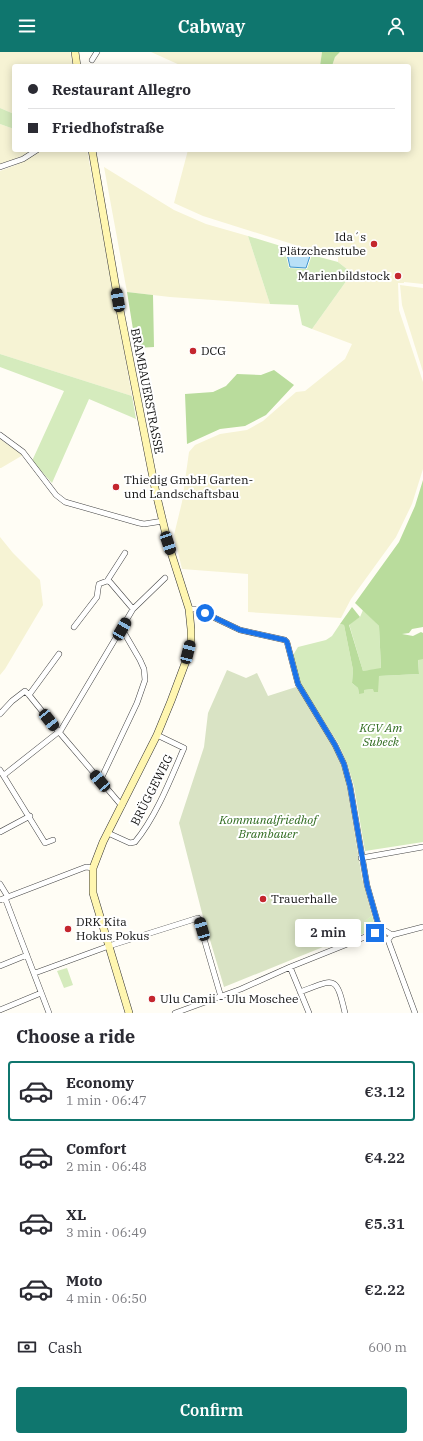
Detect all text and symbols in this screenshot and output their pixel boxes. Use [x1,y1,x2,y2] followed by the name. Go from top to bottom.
[16,15,38,37] icon: menu
[178,15,245,38] text: Cabway
[385,15,407,37] icon: person
[52,80,191,99] text: Restaurant Allegro
[52,118,164,137] text: Friedhofstraße
[279,229,366,258] place label: Ida´s Plätzchenstube
[369,239,379,249] marker: Ida´s Plätzchenstube
[298,268,390,283] place label: Marienbildstock
[393,271,403,281] marker: Marienbildstock
[110,287,126,313] car
[128,327,167,455] street label: BRAMBAUERSTRASSE
[201,343,226,358] place label: DCG
[188,346,198,356] marker: DCG
[124,472,253,501] place label: Thiedig GmbH Garten- und Landschaftsbau
[111,482,121,492] marker: Thiedig GmbH Garten- und Landschaftsbau
[159,530,177,556] car
[196,604,214,622] route start
[111,616,133,642] car
[179,639,197,665] car
[37,707,61,733] car
[359,720,402,749] park label: KGV Am Subeck
[127,751,176,828] street label: BRÜGGEWEG
[88,768,112,794] car
[218,812,319,841] park label: Kommunalfriedhof Brambauer
[271,891,337,906] place label: Trauerhalle
[258,894,268,904] marker: Trauerhalle
[76,914,150,943] place label: DRK Kita Hokus Pokus
[193,916,211,942] car
[295,919,361,947] callout: 2 min
[63,924,73,934] marker: DRK Kita Hokus Pokus
[310,924,346,941] text: 2 min
[366,924,384,942] route end
[160,991,298,1006] place label: Ulu Camii - Ulu Moschee
[147,994,157,1004] marker: Ulu Camii - Ulu Moschee
[16,1025,135,1048] text: Choose a ride
[18,1073,54,1109] icon: car
[66,1073,134,1092] text: Economy
[365,1082,405,1101] text: €3.12
[66,1092,147,1109] text: 1 min · 06:47
[18,1139,54,1175] icon: car
[66,1139,126,1158] text: Comfort
[365,1148,405,1167] text: €4.22
[66,1158,147,1175] text: 2 min · 06:48
[18,1205,54,1241] icon: car
[66,1205,86,1224] text: XL
[365,1214,405,1233] text: €5.31
[66,1224,147,1241] text: 3 min · 06:49
[18,1271,54,1307] icon: car
[66,1271,103,1290] text: Moto
[365,1280,405,1299] text: €2.22
[66,1290,147,1307] text: 4 min · 06:50
[16,1336,38,1358] icon: cash
[48,1338,82,1357] text: Cash
[368,1339,407,1356] text: 600 m
[16,1387,407,1433] button: Confirm

